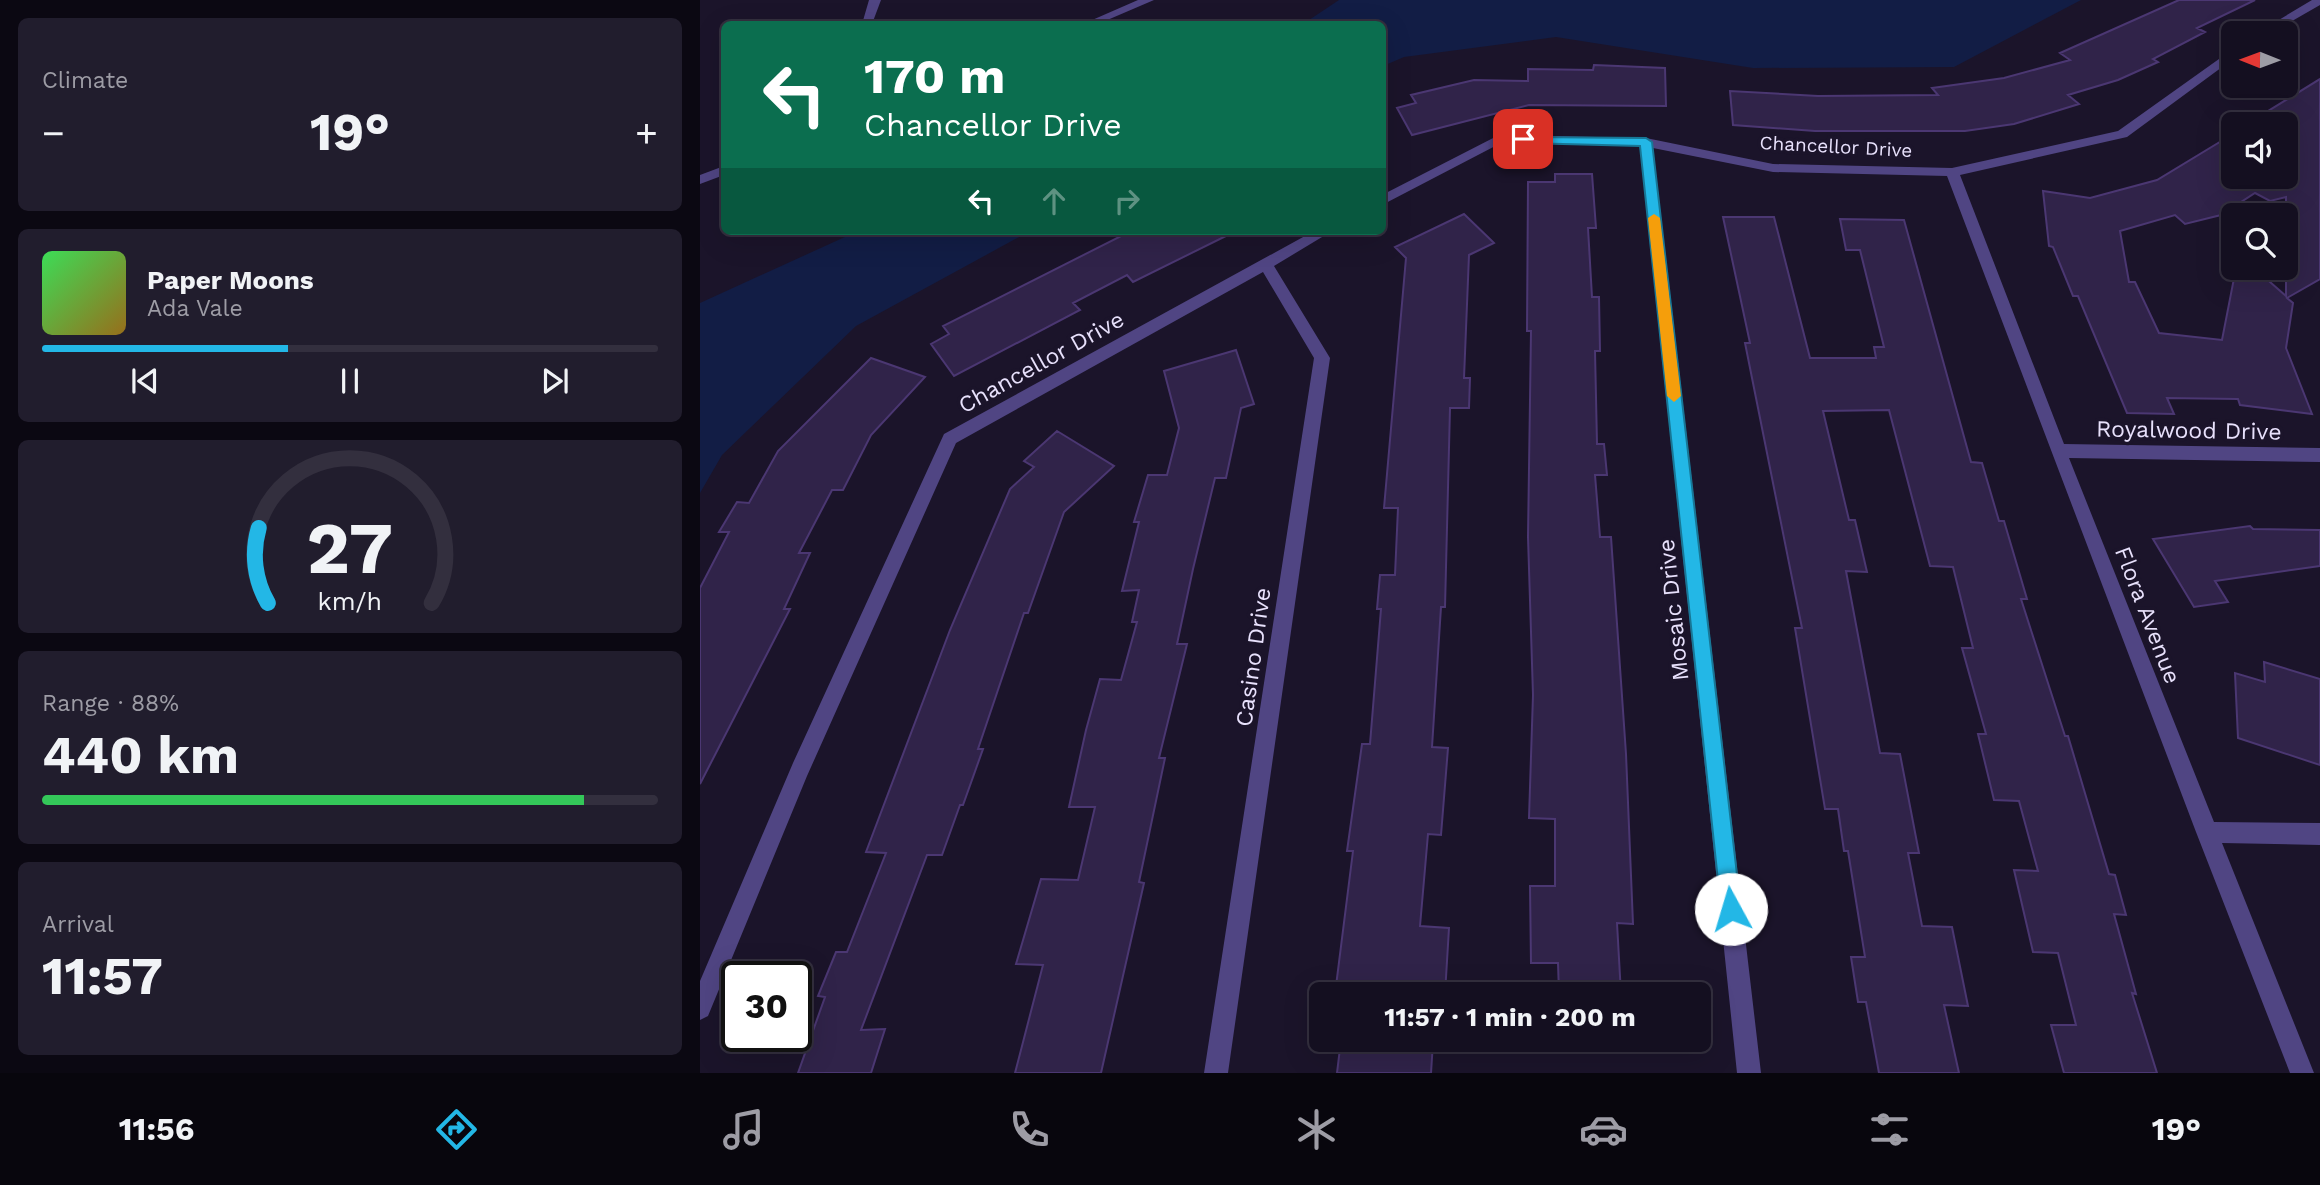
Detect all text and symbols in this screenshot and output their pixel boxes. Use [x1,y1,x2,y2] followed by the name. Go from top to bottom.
[2221,21,2298,98] north arrow
[2221,21,2298,280] map controls
[864,47,1005,105] text: 170 m
[749,49,840,140] icon: left
[42,67,128,94] text: Climate
[310,102,390,163] text: 19°
[864,106,1122,144] text: Chancellor Drive
[1493,109,1553,169] pin
[42,111,65,155] text: −
[635,111,658,155] text: +
[2221,112,2298,189] button: sound
[1504,120,1542,158] icon: arrive
[1759,131,1913,162] street label: Chancellor Drive
[962,182,1000,220] icon: left
[1035,182,1073,220] icon: ahead
[1108,182,1146,220] icon: right
[2221,203,2298,280] button: search
[147,265,314,295] text: Paper Moons
[147,295,243,322] text: Ada Vale
[954,306,1129,419] street label: Chancellor Drive
[126,362,164,400] icon: previous
[331,362,369,400] icon: pause
[536,362,574,400] icon: next
[2096,415,2282,446] street label: Royalwood Drive
[307,505,393,591] text: 27
[1653,538,1694,682] street label: Mosaic Drive
[2109,543,2186,688] street label: Flora Avenue
[318,586,382,615] text: km/h
[1230,586,1277,728] street label: Casino Drive
[42,690,179,717] text: Range · 88%
[42,725,239,786] text: 440 km
[1694,872,1768,946] position arrow
[42,911,114,938] text: Arrival
[42,946,163,1007] text: 11:57
[721,961,812,1052] speed limit sign: 30
[1384,1002,1636,1032] text: 11:57 · 1 min · 200 m
[432,1105,481,1154] icon: directions
[719,1105,768,1154] icon: music
[1005,1105,1054,1154] icon: phone
[1292,1105,1341,1154] icon: climate
[1579,1105,1628,1154] icon: car
[1865,1105,1914,1154] icon: filters
[119,1110,194,1148] text: 11:56
[2152,1110,2201,1148] text: 19°

